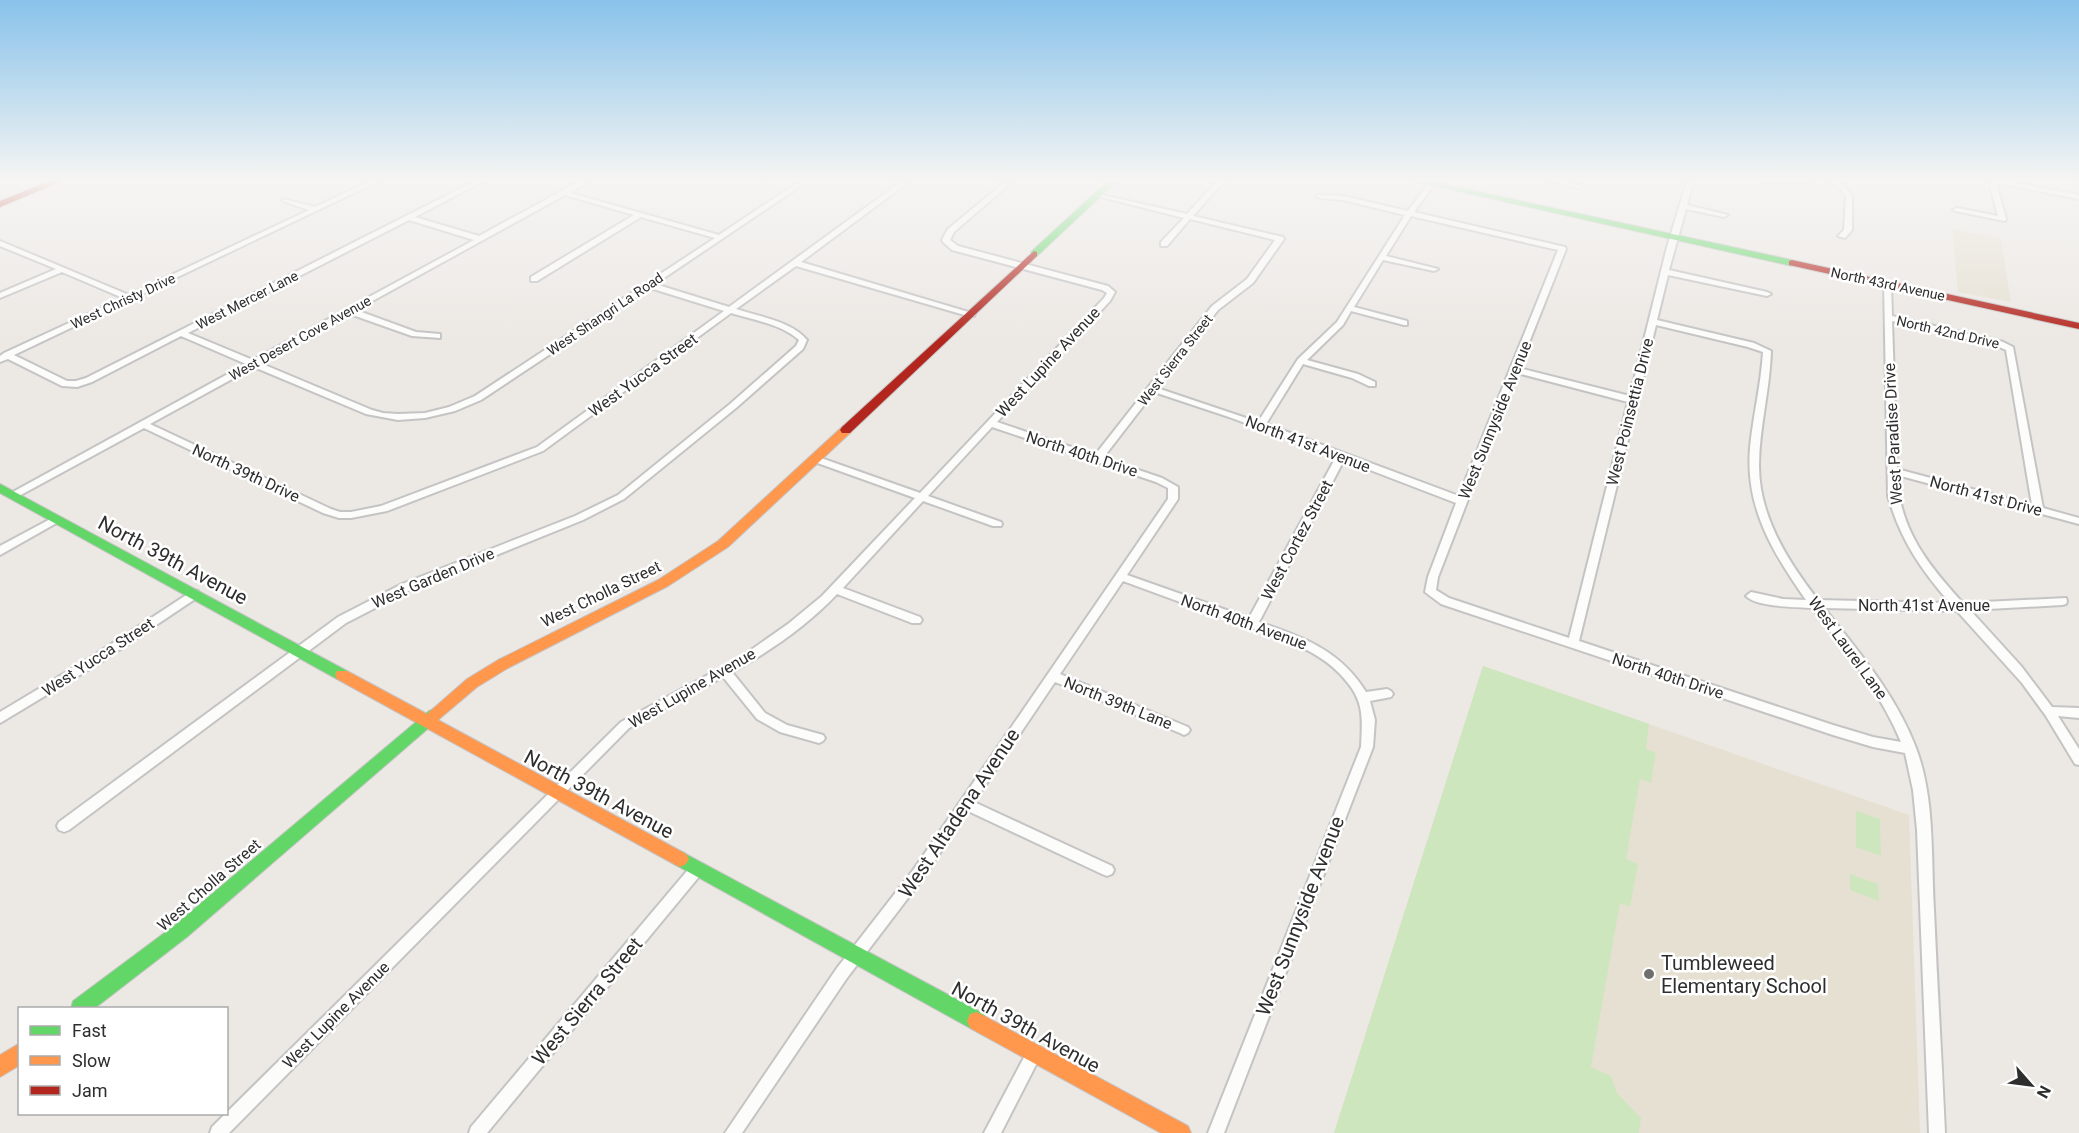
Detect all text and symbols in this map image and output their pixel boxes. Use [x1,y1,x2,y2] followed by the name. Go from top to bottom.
[1829,264,1947,304] street label: North 43rd Avenue
[193,267,301,333] street label: West Mercer Lane
[544,269,666,359] street label: West Shangri La Road
[68,270,178,332] street label: West Christy Drive
[226,292,374,384] street label: West Desert Cove Avenue
[992,303,1104,421] street label: West Lupine Avenue
[1134,311,1216,409] street label: West Sierra Street
[1895,312,2001,352] street label: North 42nd Drive
[585,329,701,421] street label: West Yucca Street
[1602,336,1658,488] street label: West Poinsettia Drive
[1454,338,1536,502] street label: West Sunnyside Avenue
[1880,363,1906,505] street label: West Paradise Drive
[1243,411,1373,477] street label: North 41st Avenue
[1024,427,1140,481] street label: North 40th Drive
[189,440,303,506] street label: North 39th Drive
[1928,472,2044,520] street label: North 41st Drive
[1257,477,1337,603] street label: West Cortez Street
[94,510,252,610] street label: North 39th Avenue
[369,544,497,612] street label: West Garden Drive
[538,557,664,631] street label: West Cholla Street
[1178,590,1310,654] street label: North 40th Avenue
[1804,593,1892,703] street label: West Laurel Lane
[1858,596,1990,615] street label: North 41st Avenue
[38,614,158,700] street label: West Yucca Street
[625,644,759,732] street label: West Lupine Avenue
[1610,649,1726,703] street label: North 40th Drive
[1061,673,1175,733] street label: North 39th Lane
[893,724,1025,902] street label: West Altadena Avenue
[520,744,678,844] street label: North 39th Avenue
[1251,813,1349,1019] street label: West Sunnyside Avenue
[153,835,265,935] street label: West Cholla Street
[527,932,647,1070] street label: West Sierra Street
[1661,951,1827,998] place label: Tumbleweed Elementary School
[279,958,393,1072] street label: West Lupine Avenue
[1642,967,1656,981] marker: Tumbleweed Elementary School
[948,976,1104,1078] street label: North 39th Avenue
[18,1007,228,1115] legend
[72,1020,107,1041] text: Fast
[72,1050,111,1071] text: Slow
[2001,1055,2061,1115] north arrow
[72,1080,108,1101] text: Jam
[2033,1082,2055,1101] text: N

